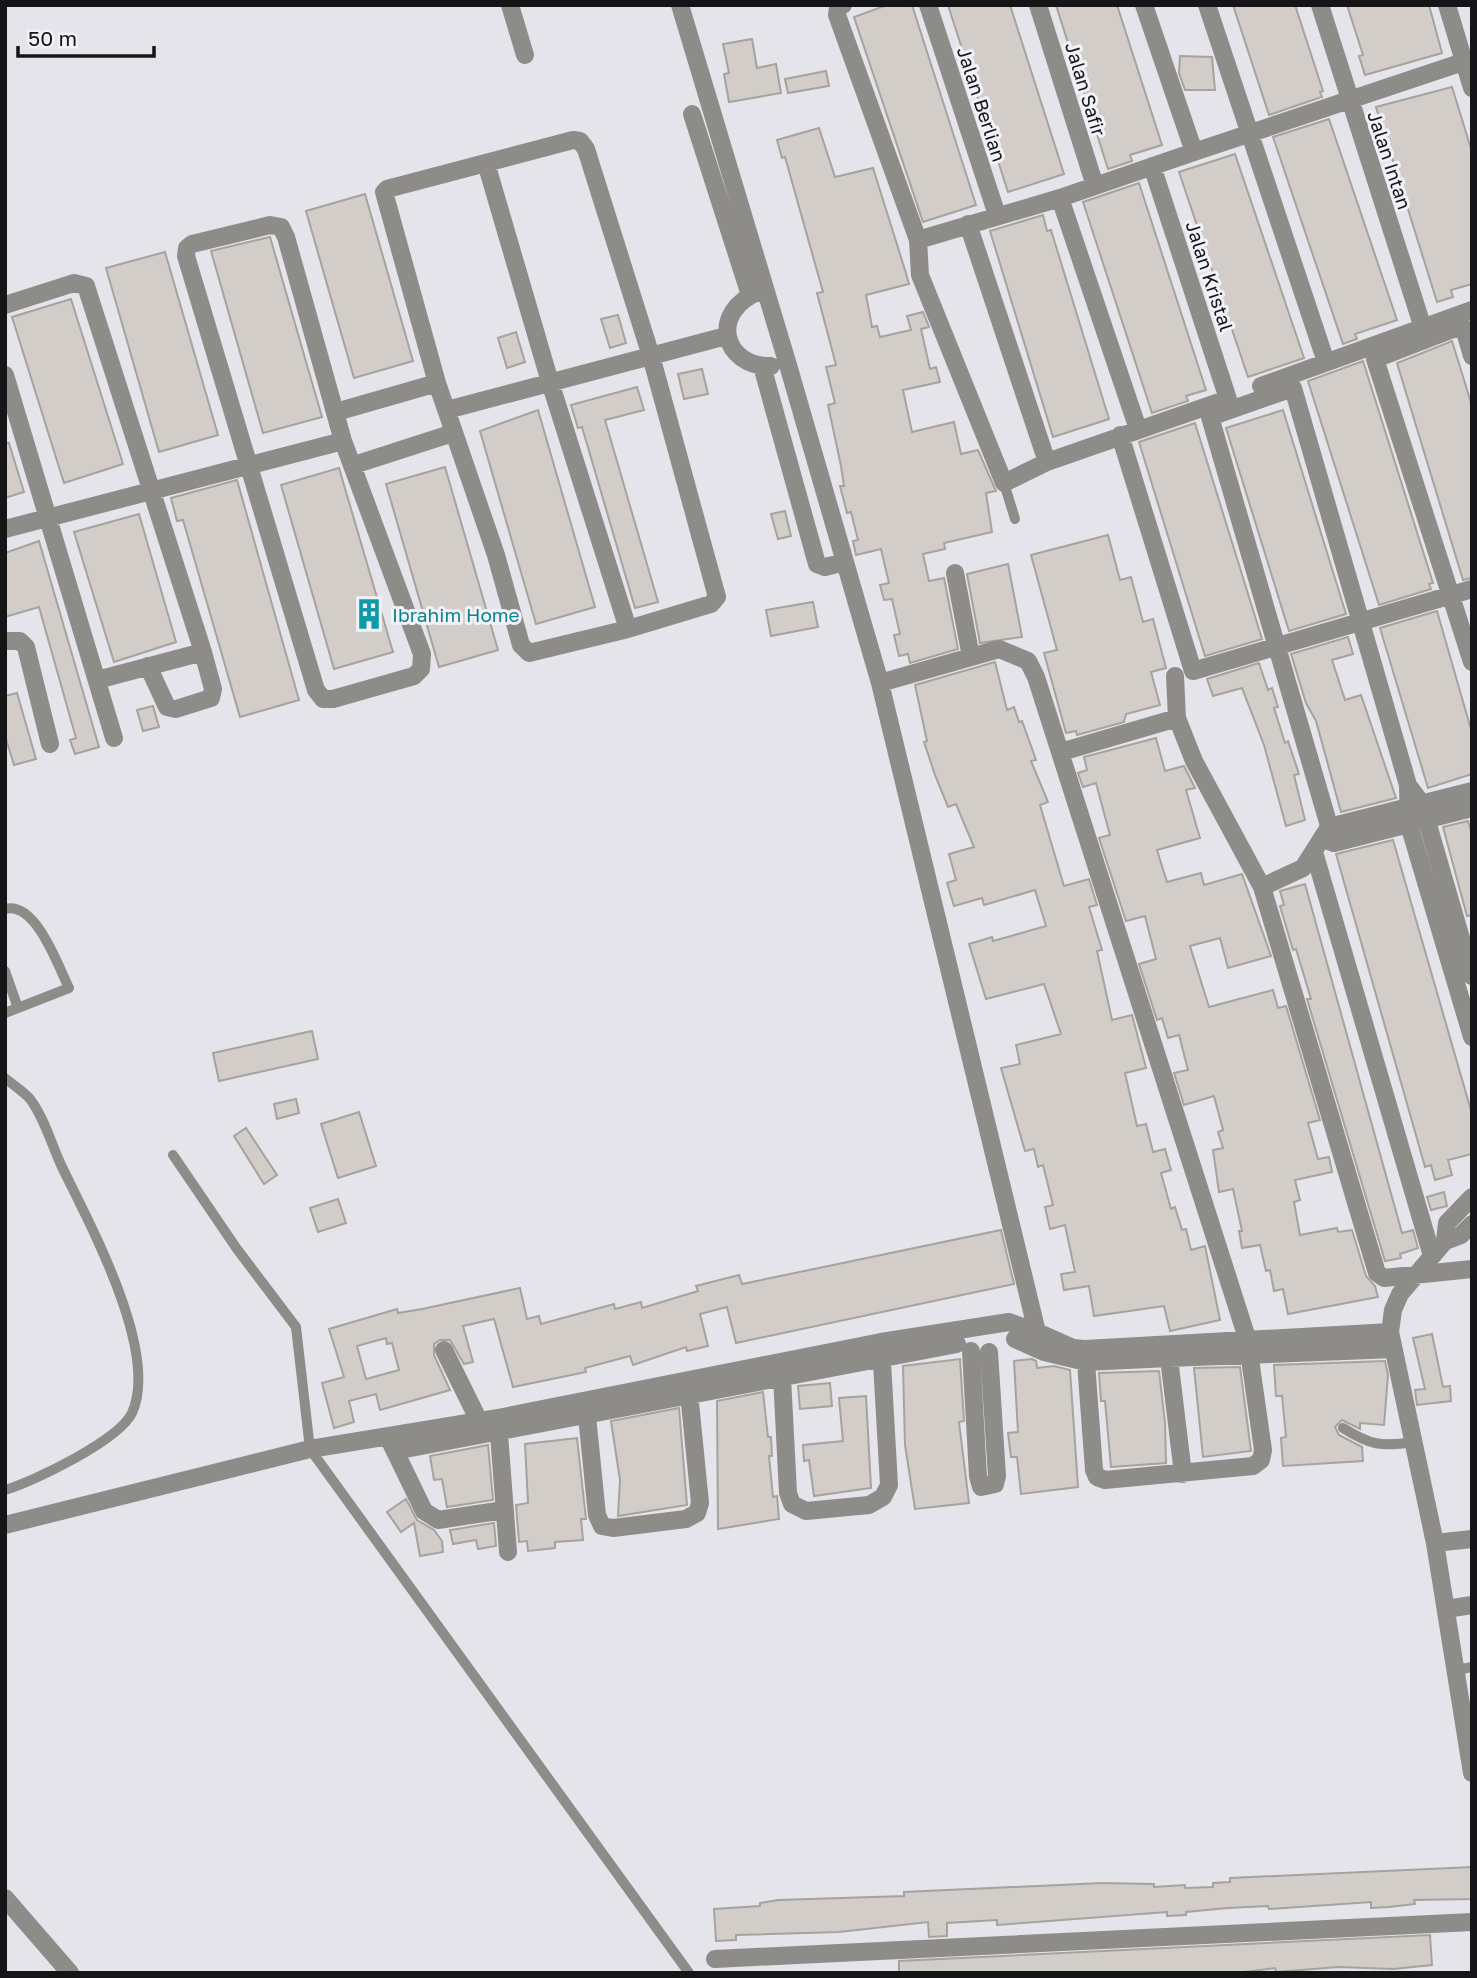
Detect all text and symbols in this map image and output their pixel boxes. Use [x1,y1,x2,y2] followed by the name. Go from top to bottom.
[18,14,154,58] scale bar
[28,25,77,51] text: 50 m
[1061,39,1111,139] street label: Jalan Safir
[953,44,1011,164] street label: Jalan Berlian
[1363,108,1417,212] street label: Jalan Intan
[1181,218,1239,334] street label: Jalan Kristal
[352,597,386,631] building icon: Ibrahim Home
[392,603,520,626] place label: Ibrahim Home

